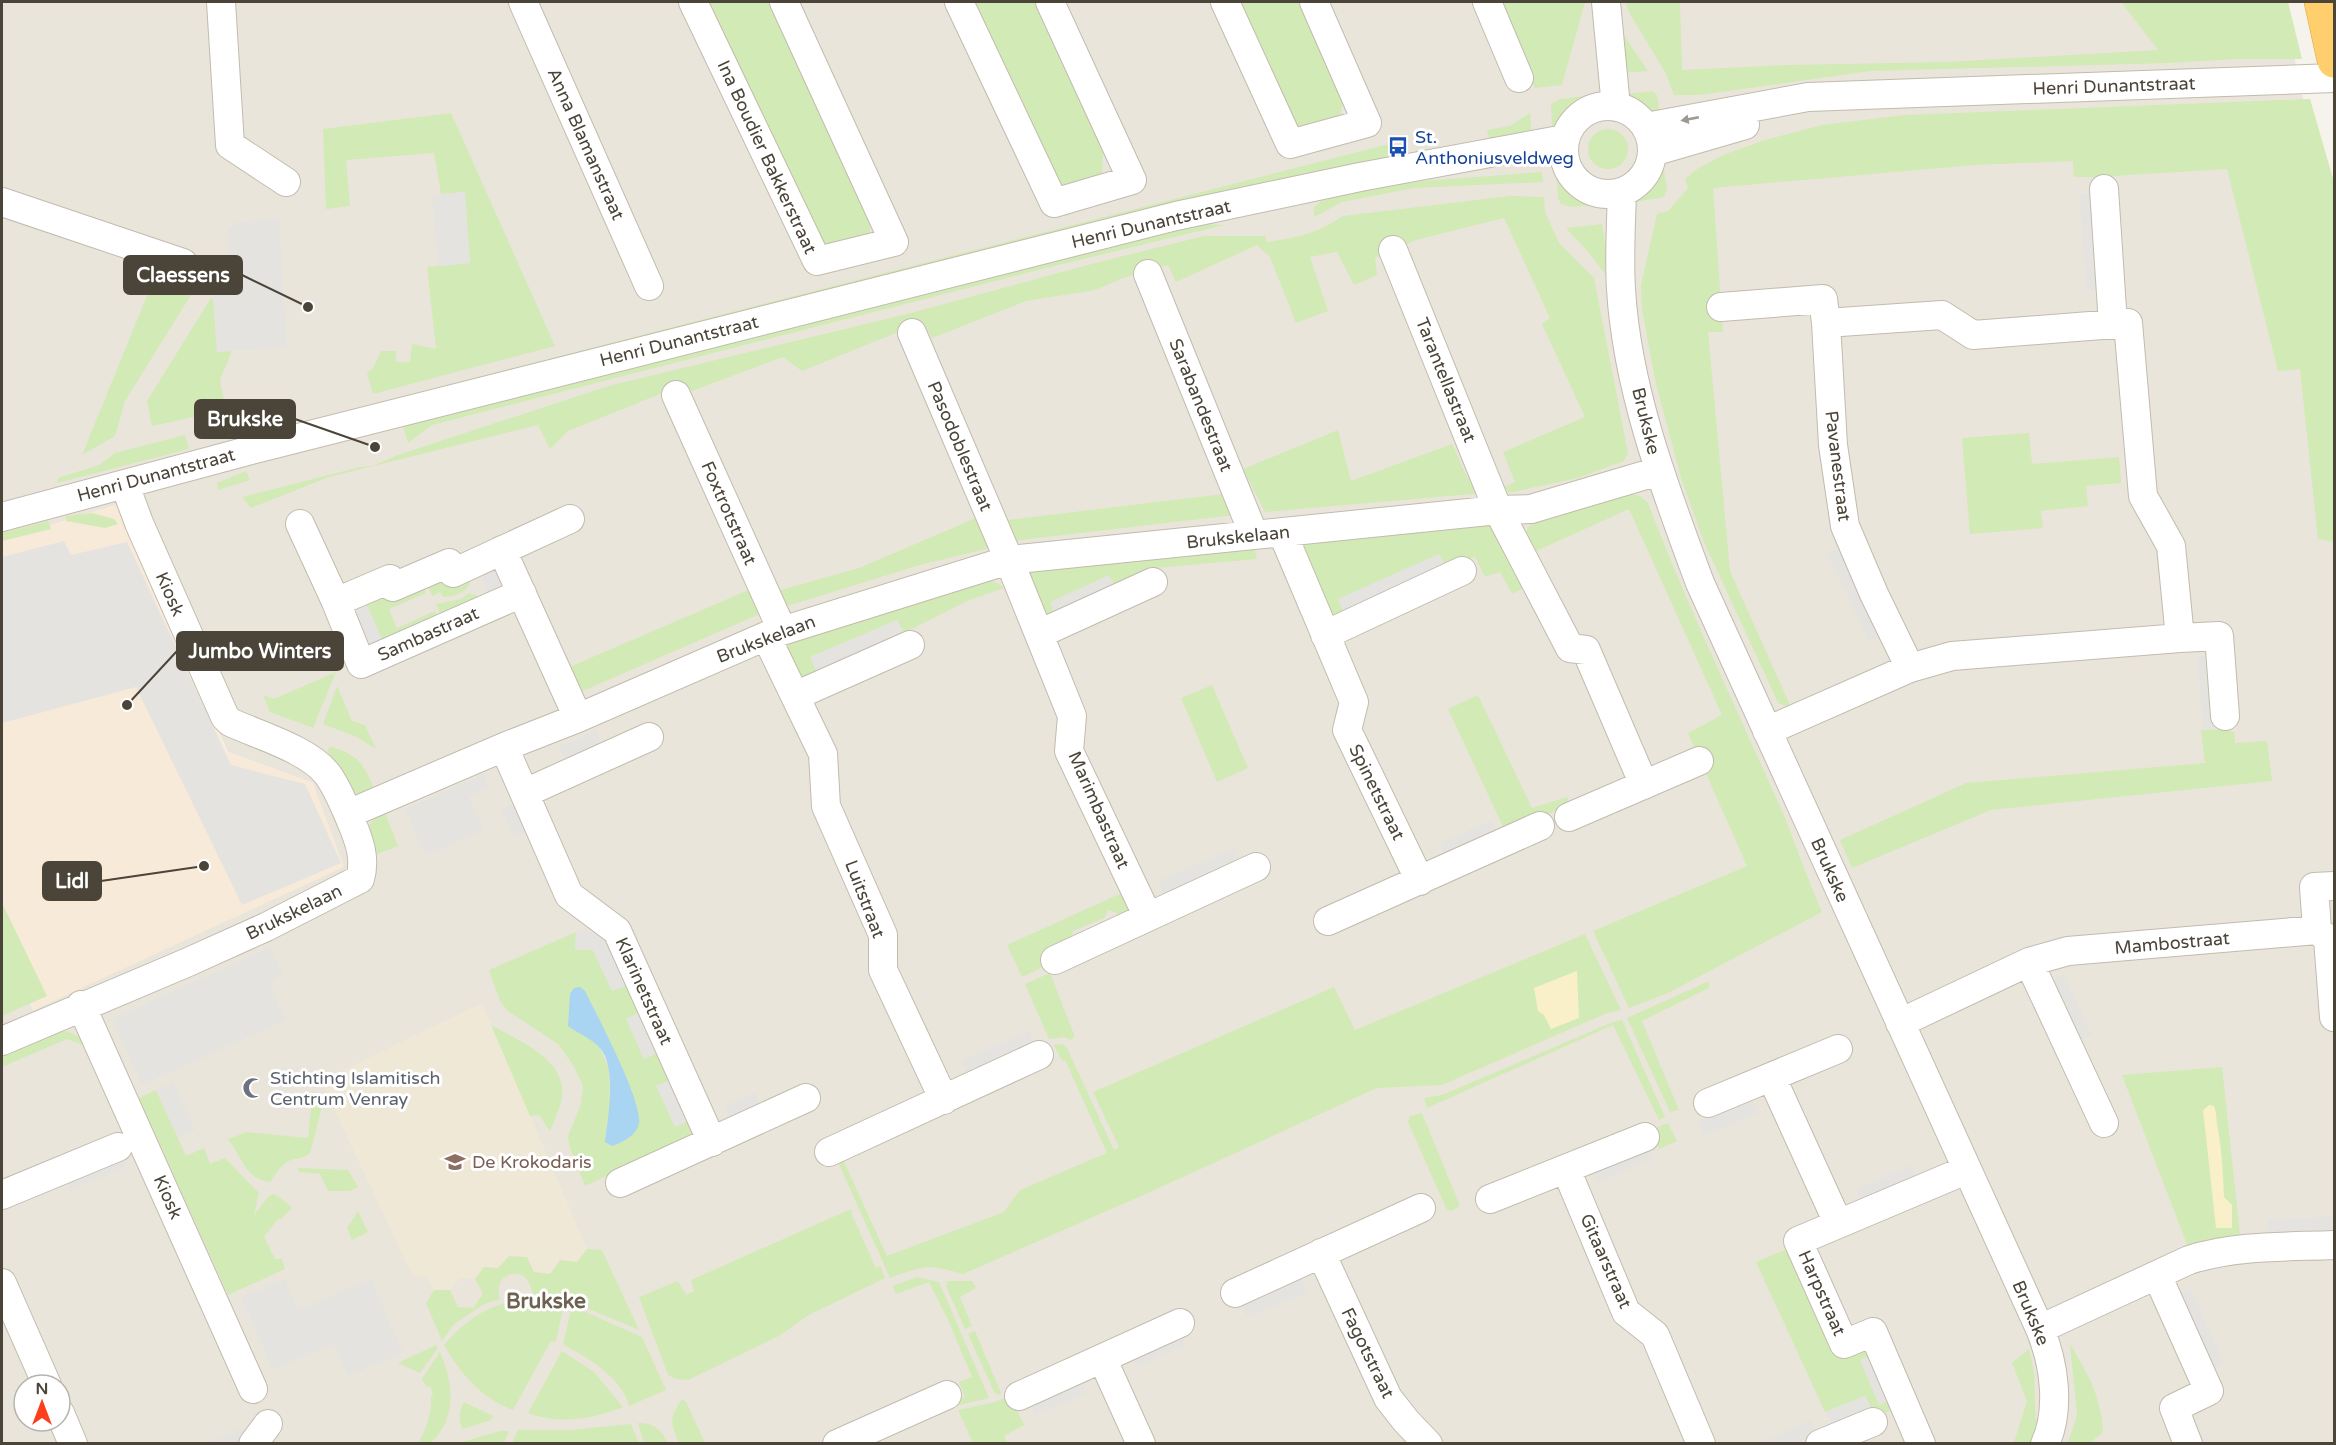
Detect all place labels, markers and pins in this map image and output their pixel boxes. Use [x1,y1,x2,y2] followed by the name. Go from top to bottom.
[1415,126,1574,169] place label: St. Anthoniusveldweg
[1386,135,1410,159] bus stop icon: St. Anthoniusveldweg
[124,256,242,294] callout: Claessens
[195,400,295,438] callout: Brukske
[177,632,343,670] callout: Jumbo Winters
[43,862,101,900] callout: Lidl
[270,1067,440,1110] place label: Stichting Islamitisch Centrum Venray
[241,1076,265,1100] mosque icon: Stichting Islamitisch Centrum Venray
[443,1150,467,1174] school or university icon: De Krokodaris
[472,1151,592,1173] place label: De Krokodaris

